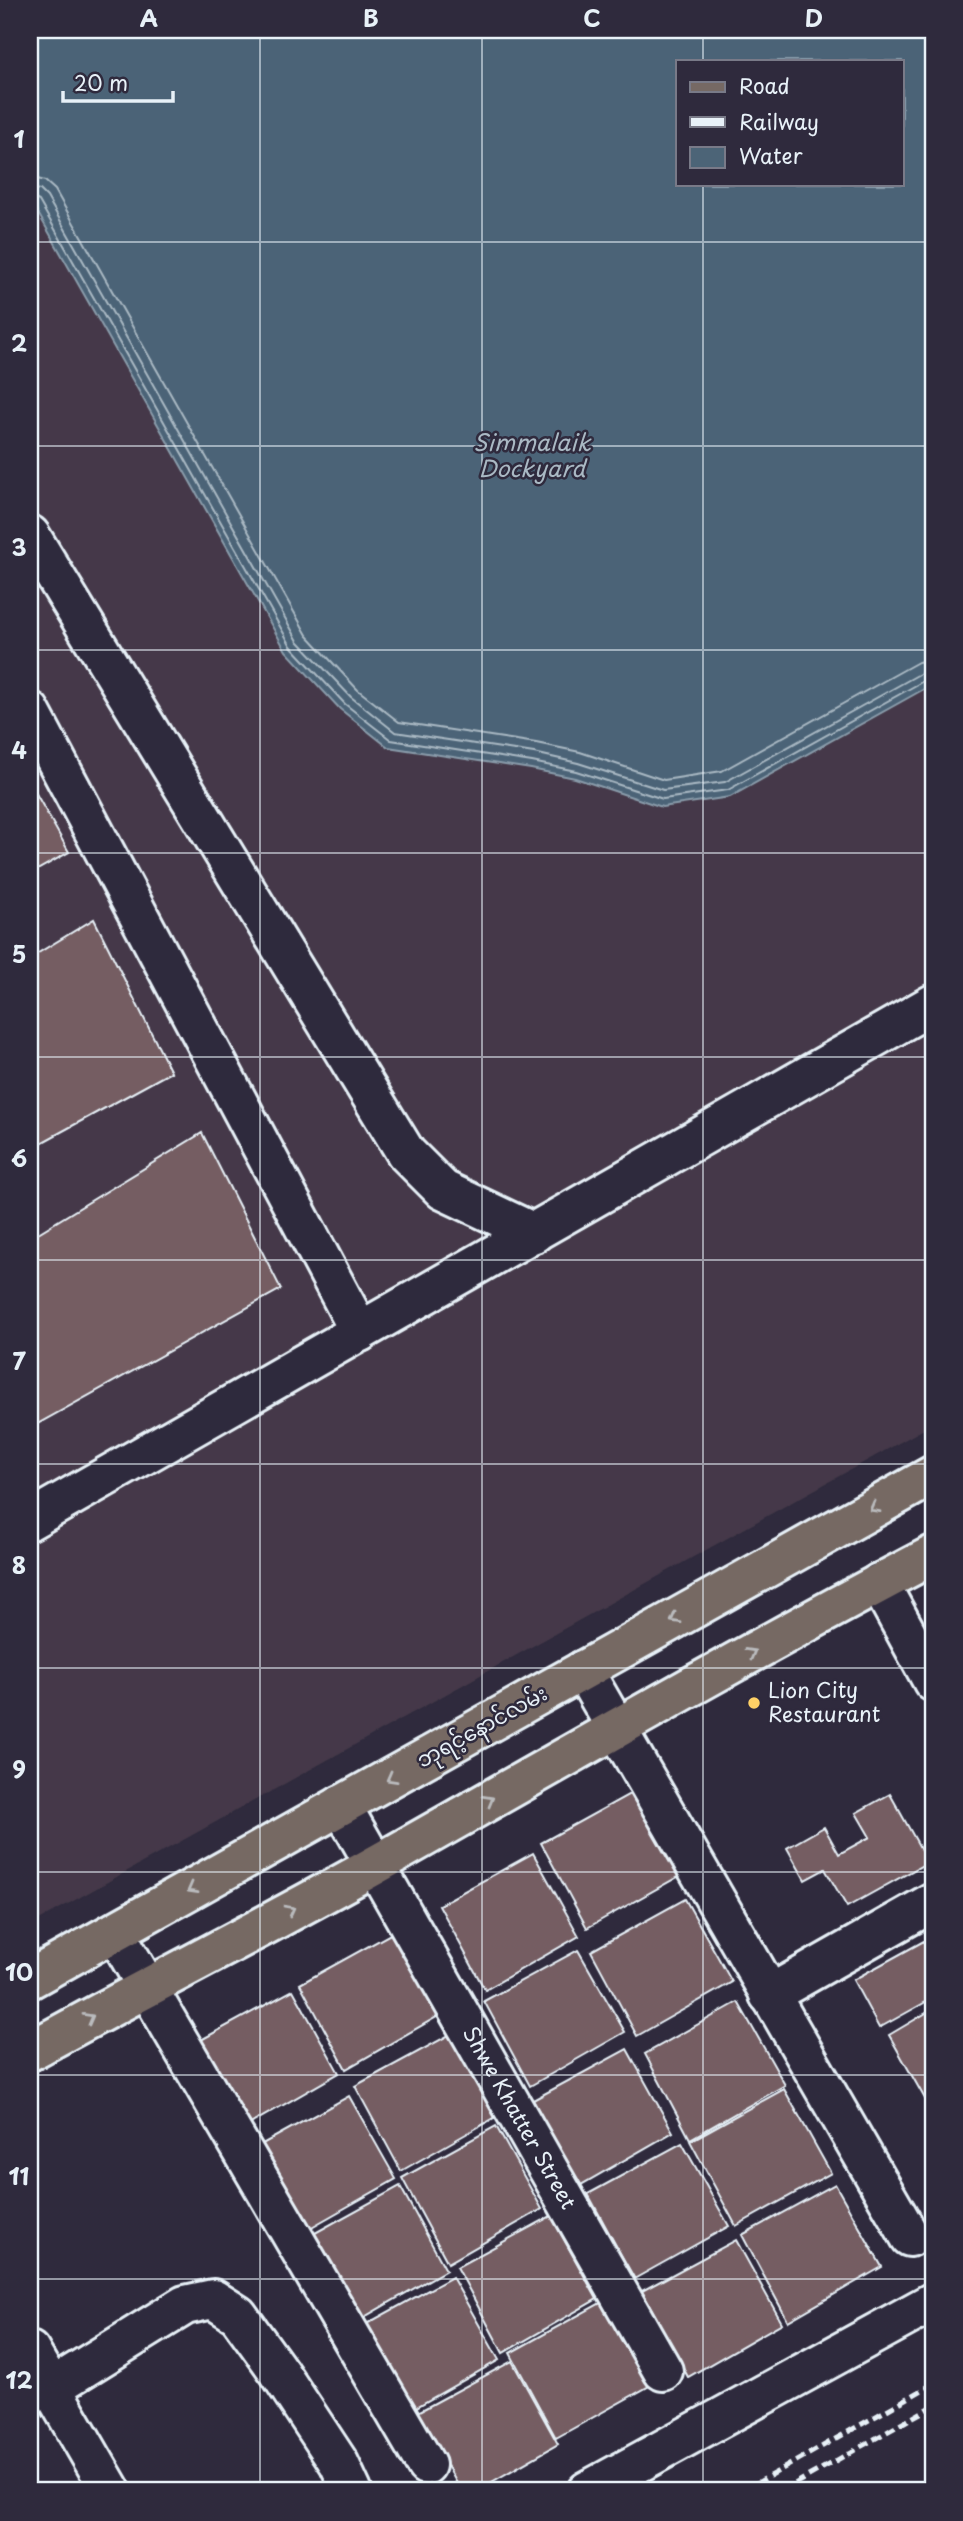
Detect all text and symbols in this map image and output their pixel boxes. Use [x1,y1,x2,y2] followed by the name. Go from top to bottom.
[140,0,158,35] text: A
[363,0,379,35] text: B
[583,0,601,35] text: C
[805,0,823,35] text: D
[63,60,173,104] scale bar
[676,60,904,186] legend
[74,66,128,98] text: 20 m
[739,69,790,101] text: Road
[739,105,819,137] text: Railway
[14,121,25,156] text: 1
[739,139,803,171] text: Water
[11,325,27,360] text: 2
[473,424,592,485] water label: Simmalaik Dockyard
[11,529,27,564] text: 3
[11,732,27,767] text: 4
[12,936,26,971] text: 5
[11,1140,27,1175] text: 6
[12,1343,26,1378] text: 7
[868,1500,881,1513] one-way arrow
[12,1547,26,1582] text: 8
[670,1611,682,1624] one-way arrow
[744,1648,757,1661] one-way arrow
[768,1673,880,1729] place label: Lion City Restaurant
[410,1676,554,1777] street label: ဘုရင့်နောင်လမ်း
[746,1695,762,1711] marker: Lion City Restaurant
[12,1751,26,1786] text: 9
[385,1770,398,1783] one-way arrow
[481,1795,494,1808] one-way arrow
[187,1881,199,1894] one-way arrow
[282,1905,295,1918] one-way arrow
[5,1954,33,1989] text: 10
[82,2013,95,2026] one-way arrow
[456,2019,586,2214] street label: Shwe Khatter Street
[9,2158,30,2193] text: 11
[5,2362,33,2397] text: 12

